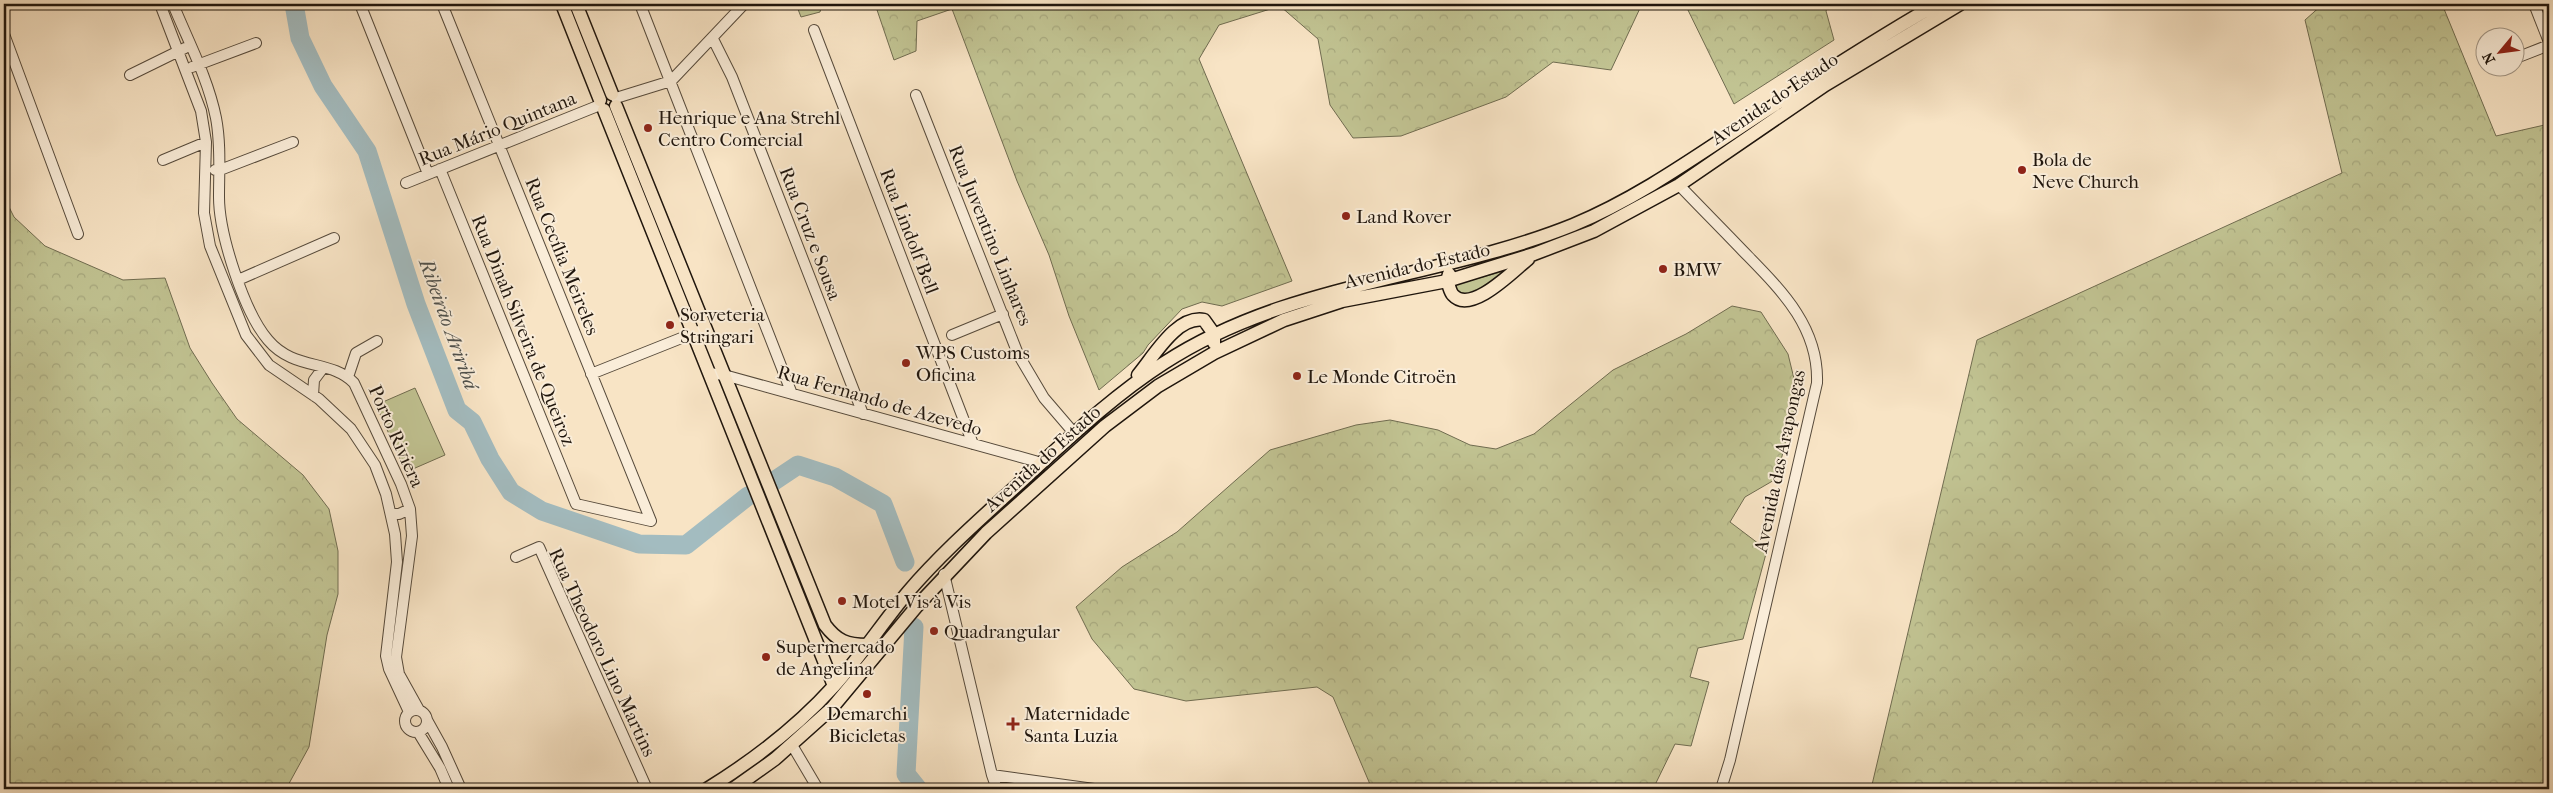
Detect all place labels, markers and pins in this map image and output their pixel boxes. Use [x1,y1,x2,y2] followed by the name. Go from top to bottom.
[658,107,840,151] place label: Henrique e Ana Strehl Centro Comercial
[642,122,654,134] marker: Henrique e Ana Strehl Centro Comercial
[2032,149,2139,193] place label: Bola de Neve Church
[2016,164,2028,176] marker: Bola de Neve Church
[1356,206,1452,228] place label: Land Rover
[1340,210,1352,222] marker: Land Rover
[1673,259,1723,281] place label: BMW
[1657,263,1669,275] marker: BMW
[680,304,765,348] place label: Sorveteria Stringari
[664,319,676,331] marker: Sorveteria Stringari
[915,342,1030,386] place label: WPS Customs Oficina
[900,357,912,369] marker: WPS Customs Oficina
[1307,366,1456,388] place label: Le Monde Citroën
[1291,370,1303,382] marker: Le Monde Citroën
[852,591,971,613] place label: Motel Vis à Vis
[836,595,848,607] marker: Motel Vis à Vis
[944,621,1061,643] place label: Quadrangular
[928,625,940,637] marker: Quadrangular
[776,636,895,680] place label: Supermercado de Angelina
[760,651,772,663] marker: Supermercado de Angelina
[861,688,873,700] marker: Demarchi Bicicletas
[826,703,908,747] place label: Demarchi Bicicletas
[1024,703,1130,747] place label: Maternidade Santa Luzia
[1006,717,1020,731] marker: Maternidade Santa Luzia

